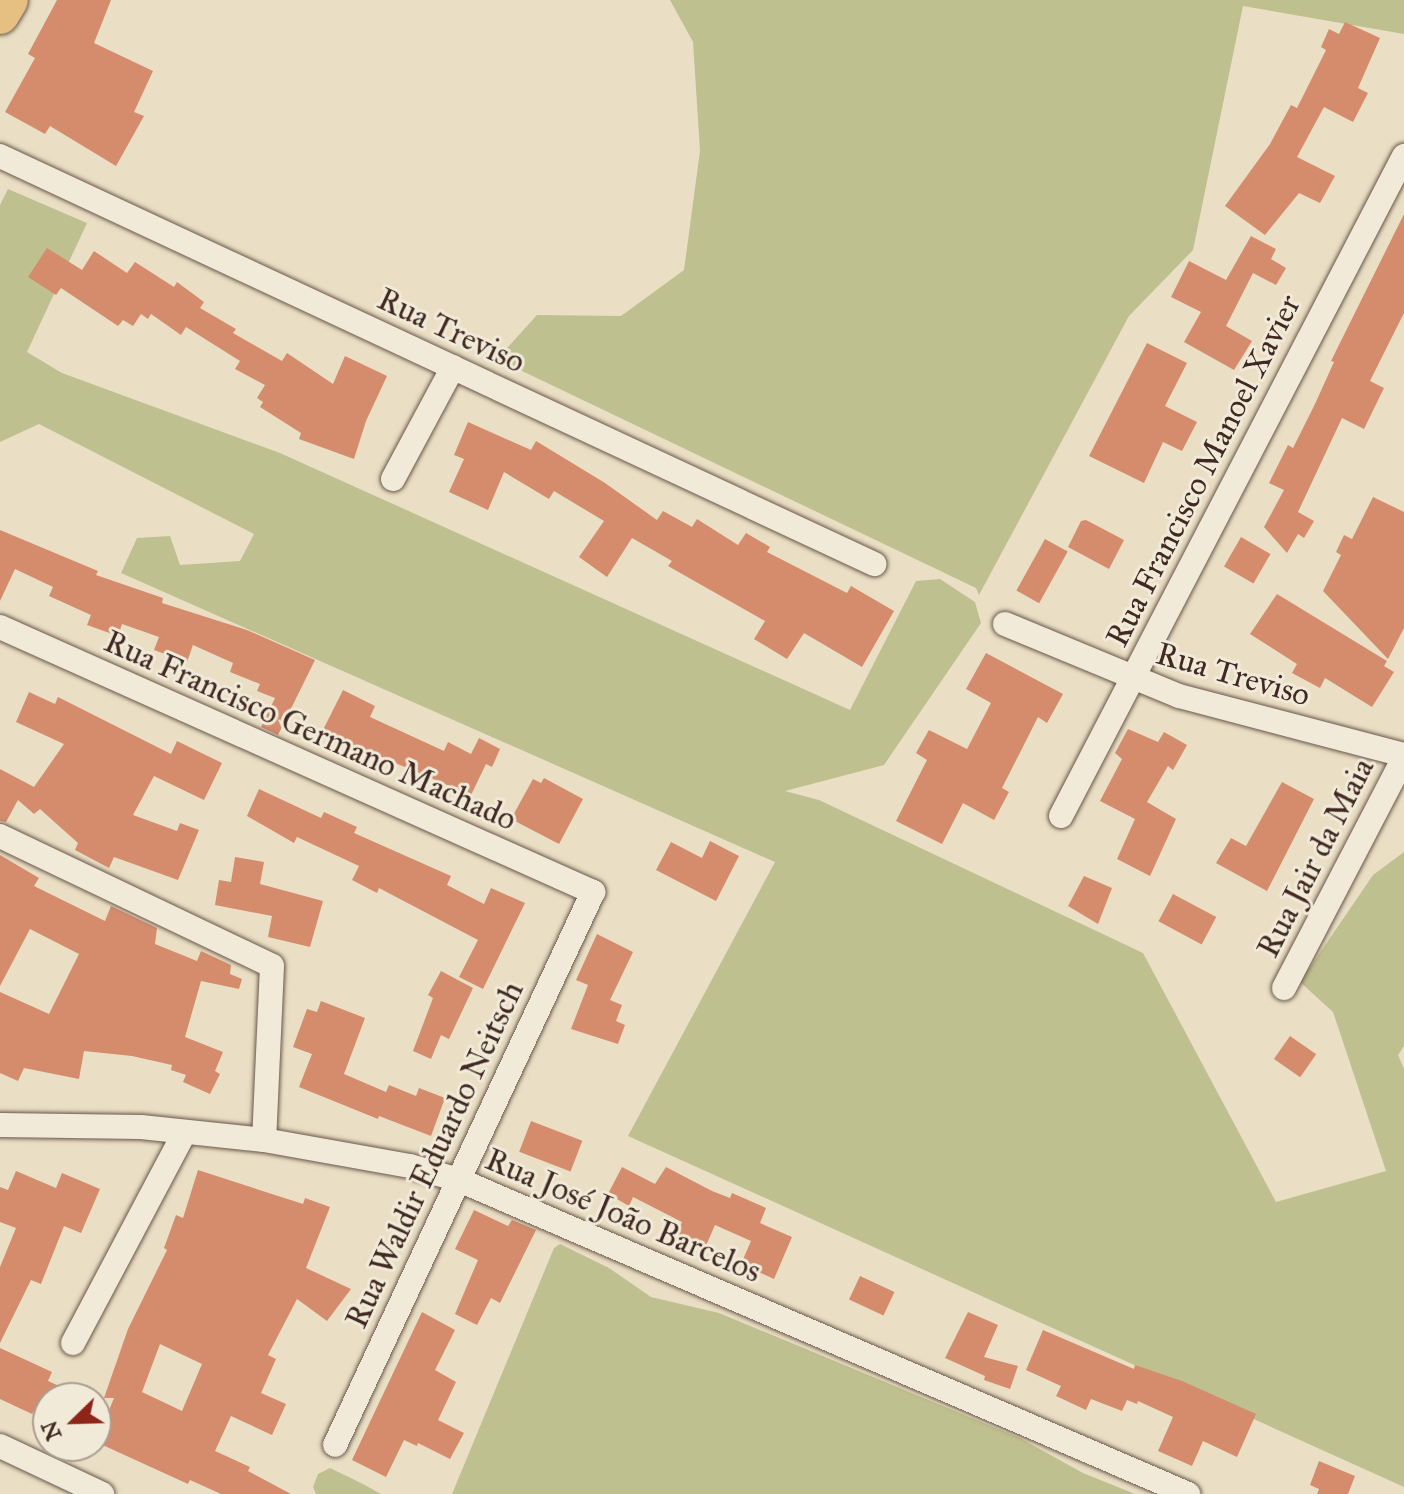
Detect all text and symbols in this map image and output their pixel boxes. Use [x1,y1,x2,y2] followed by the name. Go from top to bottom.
[371,280,531,382] street label: Rua Treviso
[1098,289,1310,653] street label: Rua Francisco Manoel Xavier
[98,623,522,839] street label: Rua Francisco Germano Machado
[1152,635,1314,715] street label: Rua Treviso
[1249,752,1383,964] street label: Rua Jair da Maia
[338,976,532,1334] street label: Rua Waldir Eduardo Neitsch
[479,1141,767,1291] street label: Rua José João Barcelos
[32,1382,112,1462] north arrow
[35,1417,67,1445] text: N

